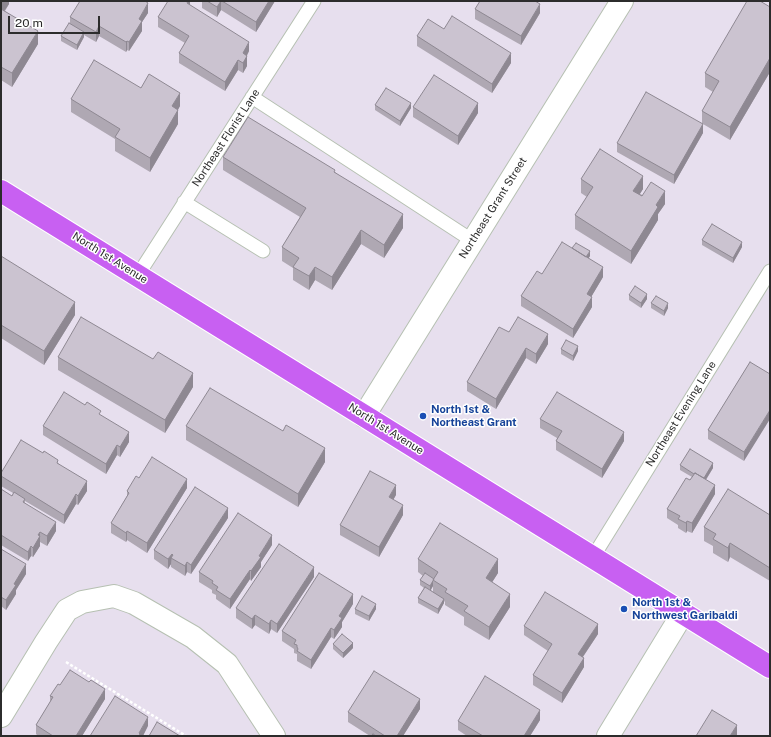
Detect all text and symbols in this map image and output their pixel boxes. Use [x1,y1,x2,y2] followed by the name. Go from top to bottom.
[10,8,102,34] scale bar
[15,16,43,30] text: 20 m
[189,87,263,189] street label: Northeast Florist Lane
[456,155,530,261] street label: Northeast Grant Street
[70,229,150,287] street label: North 1st Avenue
[643,359,719,469] street label: Northeast Evening Lane
[346,400,426,458] street label: North 1st Avenue
[431,403,517,429] place label: North 1st & Northeast Grant
[418,411,428,421] marker: North 1st & Northeast Grant
[632,596,738,622] place label: North 1st & Northwest Garibaldi
[619,604,629,614] marker: North 1st & Northwest Garibaldi

